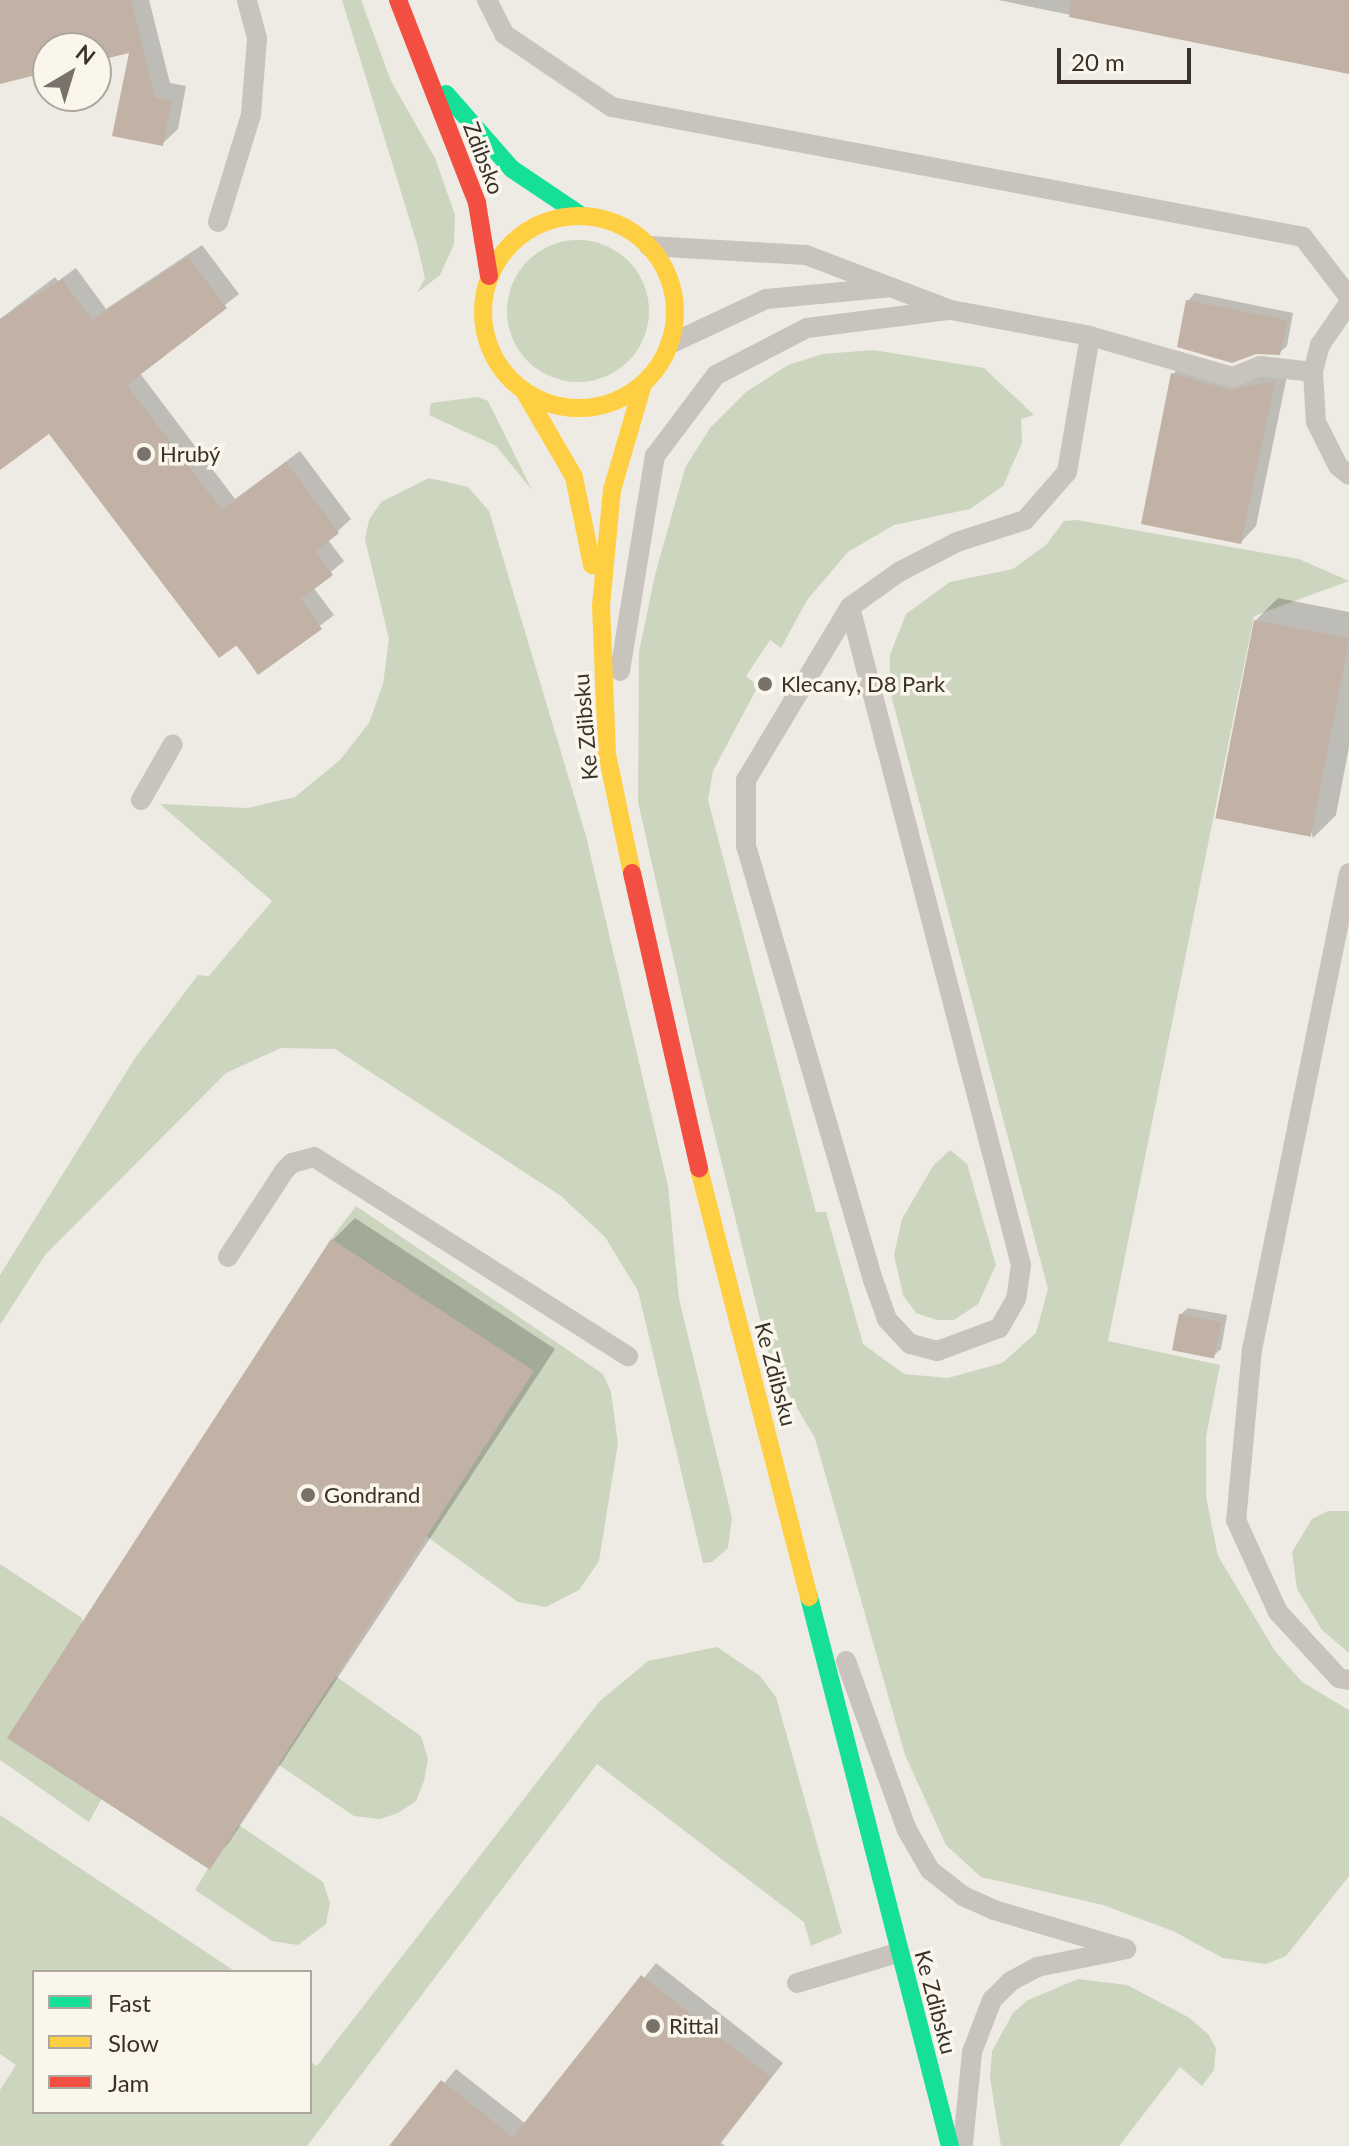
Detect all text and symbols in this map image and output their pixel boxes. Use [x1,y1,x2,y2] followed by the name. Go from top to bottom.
[32,32,112,112] north arrow
[1061,32,1195,82] scale bar
[71,38,101,70] text: N
[1071,47,1125,76] text: 20 m
[458,118,510,198] street label: Zdibsko
[160,441,220,467] place label: Hrubý
[135,445,153,463] marker: Hrubý
[781,671,945,697] place label: Klecany, D8 Park
[567,673,603,781] street label: Ke Zdibsku
[756,675,774,693] marker: Klecany, D8 Park
[749,1319,803,1429] street label: Ke Zdibsku
[324,1482,420,1508] place label: Gondrand
[299,1486,317,1504] marker: Gondrand
[909,1947,963,2057] street label: Ke Zdibsku
[32,1970,312,2114] legend
[108,1988,151,2017] text: Fast
[669,2013,719,2039] place label: Rittal
[644,2017,662,2035] marker: Rittal
[108,2028,159,2057] text: Slow
[108,2068,149,2097] text: Jam

